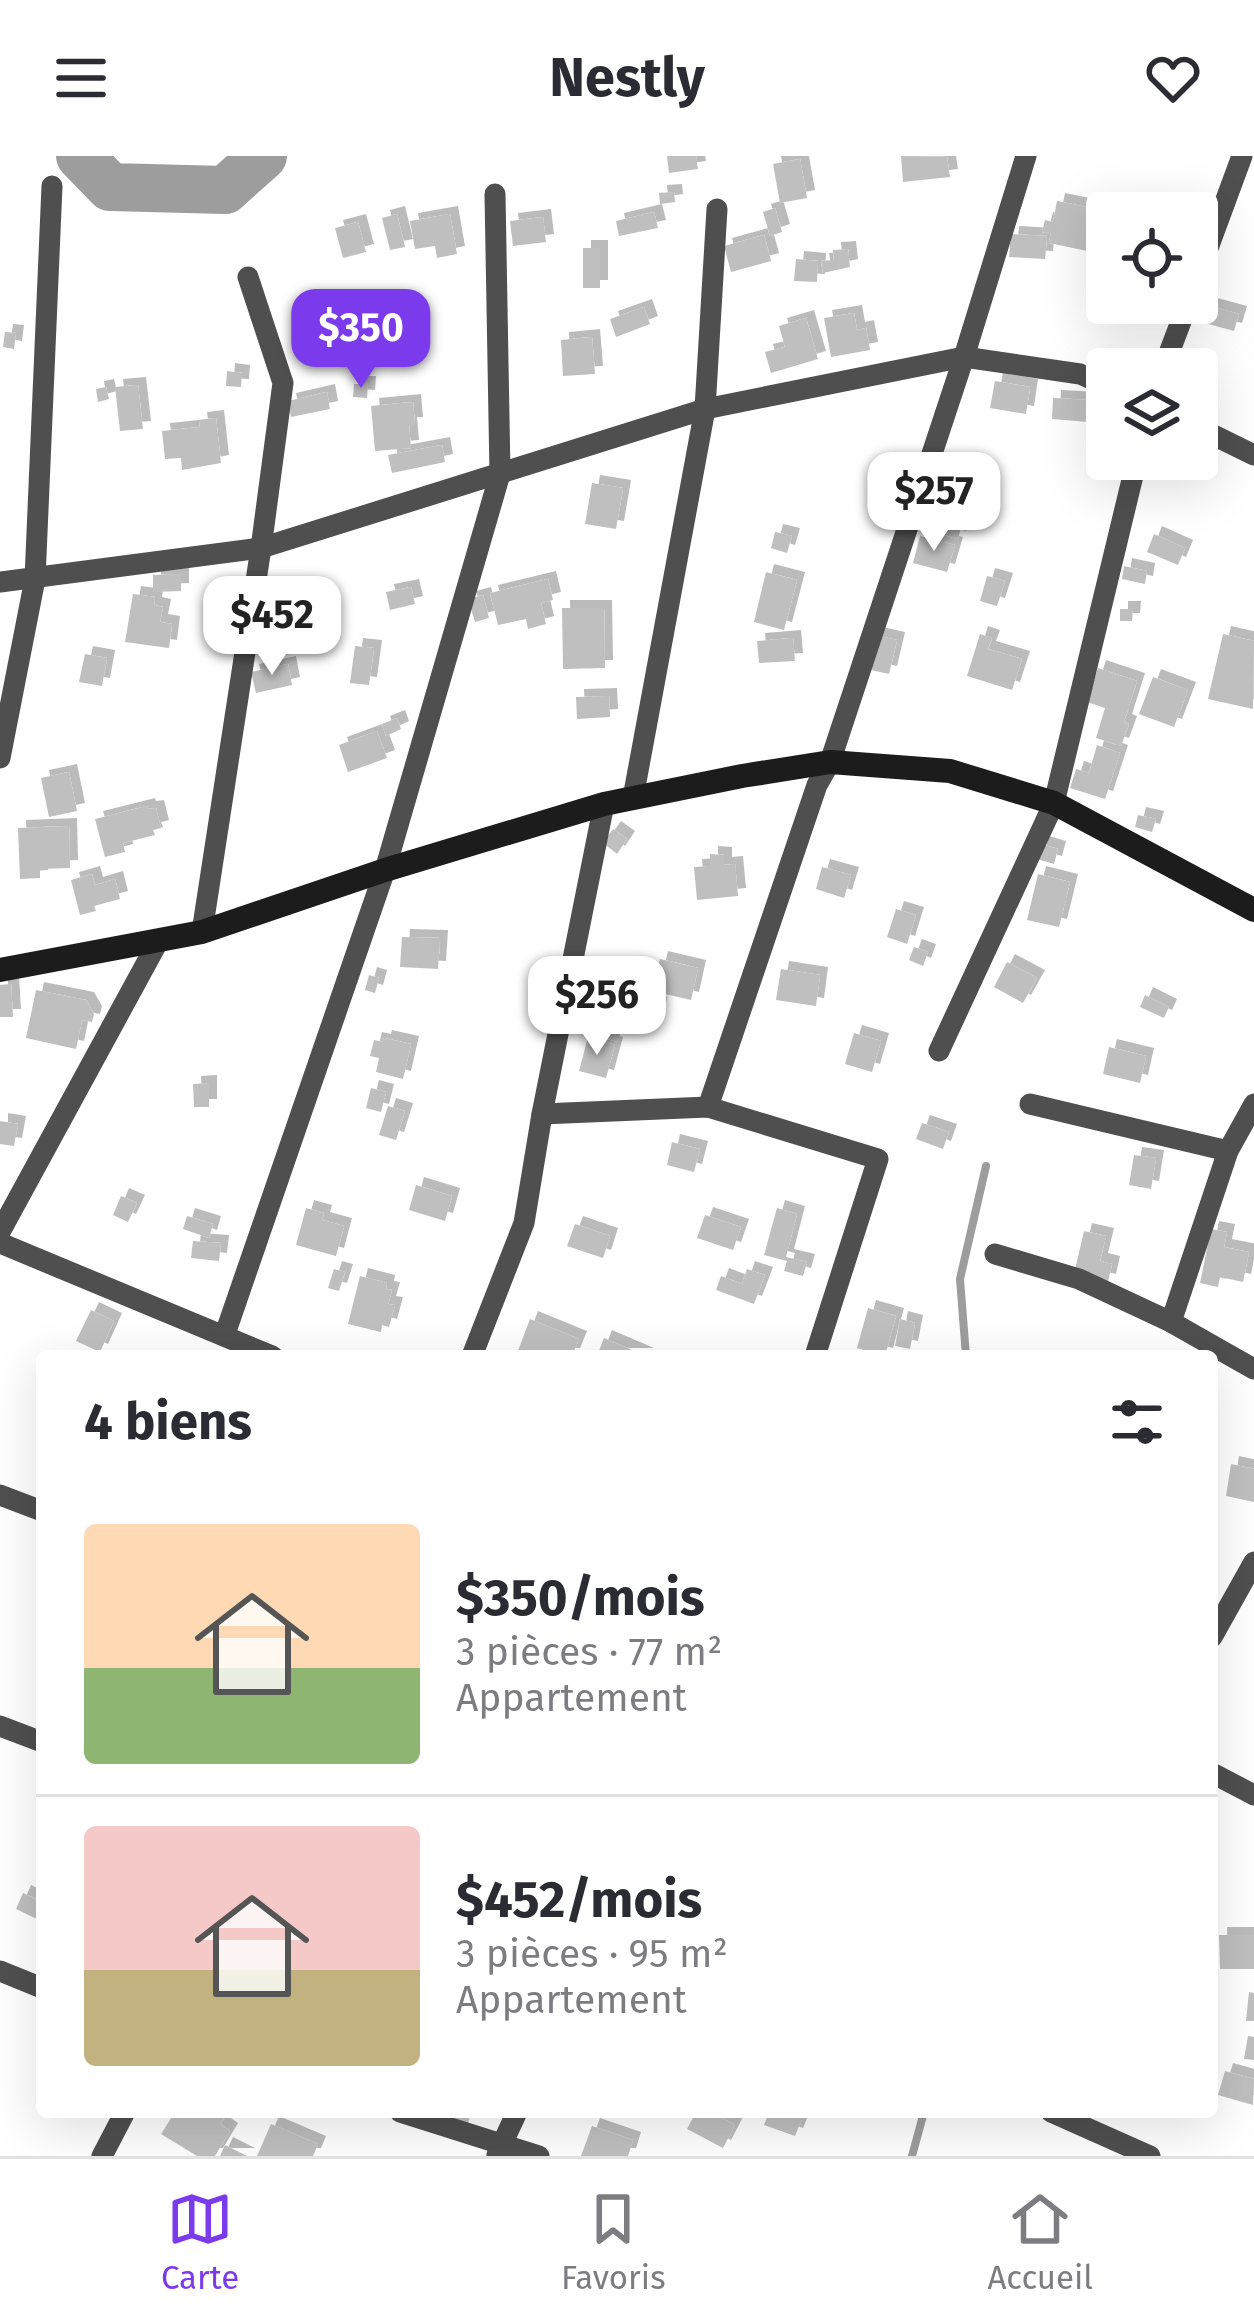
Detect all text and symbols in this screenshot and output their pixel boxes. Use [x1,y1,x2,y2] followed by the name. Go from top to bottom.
[48,45,114,111] icon: menu
[1140,45,1206,111] icon: heart
[549,46,705,110] text: Nestly
[1086,192,1218,480] map controls
[1086,192,1218,324] button: locate
[290,289,432,391] pin: $350
[318,305,404,351] text: $350
[1086,348,1218,480] button: layers
[863,452,1005,554] pin: $257
[894,468,974,514] text: $257
[201,576,343,678] pin: $452
[230,592,314,638] text: $452
[526,956,668,1058] pin: $256
[555,972,639,1018] text: $256
[1104,1389,1170,1455] icon: filters
[84,1391,252,1453] text: 4 biens
[456,1567,705,1629] text: $350/mois
[180,1572,324,1716] icon: home
[456,1629,722,1675] text: 3 pièces · 77 m²
[456,1675,687,1721] text: Appartement
[456,1869,702,1931] text: $452/mois
[180,1874,324,2018] icon: home
[456,1931,728,1977] text: 3 pièces · 95 m²
[456,1977,687,2023] text: Appartement
[161,2186,239,2298] tab: Carte
[561,2186,666,2298] tab: Favoris
[987,2186,1093,2298] tab: Accueil

